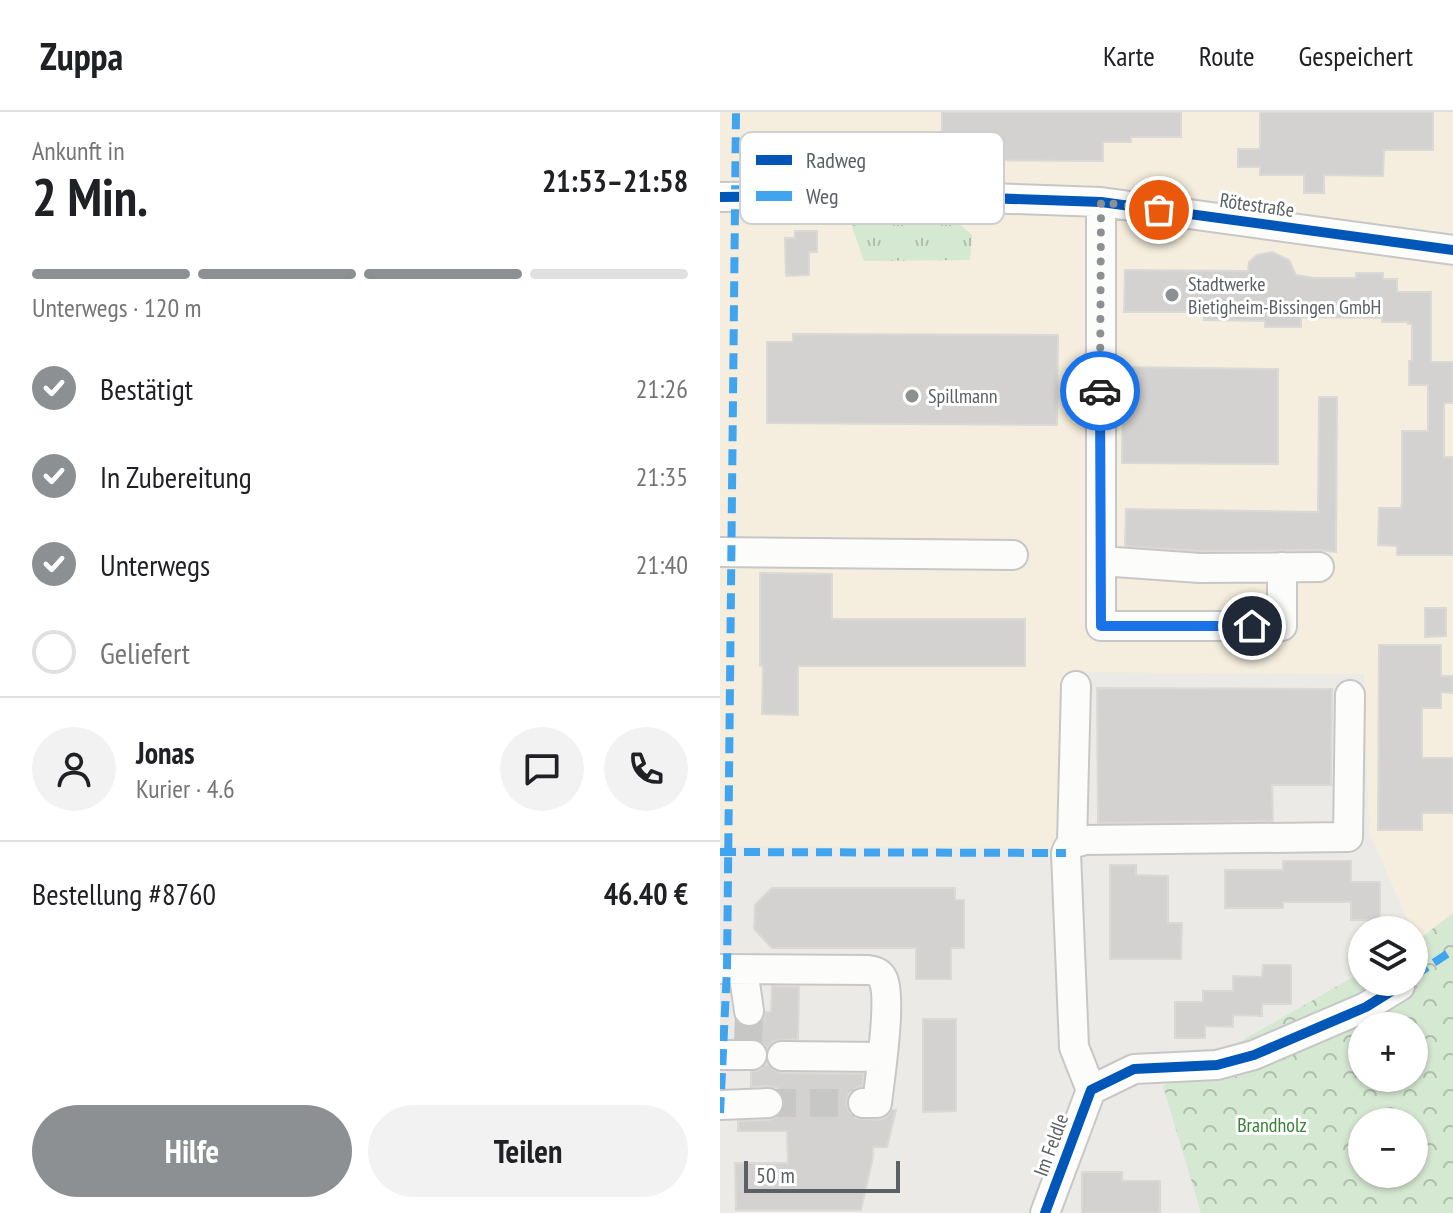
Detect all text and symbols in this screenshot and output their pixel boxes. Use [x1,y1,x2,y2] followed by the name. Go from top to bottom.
[40,31,123,80] text: Zuppa
[1103,37,1155,74] text: Karte
[1199,37,1254,74] text: Route
[1298,37,1413,74] text: Gespeichert
[740,132,1004,224] legend
[32,134,125,167] text: Ankunft in
[806,146,866,174] text: Radweg
[542,161,688,200] text: 21:53–21:58
[32,163,148,230] text: 2 Min.
[1125,176,1193,244] pin
[806,182,838,210] text: Weg
[1218,187,1296,223] street label: Rötestraße
[1137,188,1181,232] icon: bag
[1188,271,1381,320] place label: Stadtwerke Bietigheim-Bissingen GmbH
[1163,286,1181,304] marker: Stadtwerke Bietigheim-Bissingen GmbH
[32,291,202,324] text: Unterwegs · 120 m
[1060,351,1140,431] courier
[32,366,76,410] icon: check
[100,369,193,408] text: Bestätigt
[1078,369,1122,413] icon: car
[636,372,688,405] text: 21:26
[928,383,998,409] place label: Spillmann
[903,387,921,405] marker: Spillmann
[32,454,76,498] icon: check
[100,457,252,496] text: In Zubereitung
[636,460,688,493] text: 21:35
[32,542,76,586] icon: check
[100,545,210,584] text: Unterwegs
[636,548,688,581] text: 21:40
[1218,592,1286,660] pin
[1230,604,1274,648] icon: home
[100,633,190,672] text: Geliefert
[32,727,116,811] button: person
[500,727,584,811] button: chat
[604,727,688,811] button: phone
[136,733,194,772] text: Jonas
[136,772,235,805] text: Kurier · 4.6
[32,874,216,913] text: Bestellung #8760
[604,874,688,913] text: 46.40 €
[1348,916,1428,1188] map controls
[1348,916,1428,996] button: layers
[1348,1012,1428,1092] button: +
[32,1105,352,1197] button: Hilfe
[368,1105,688,1197] button: Teilen
[1348,1108,1428,1188] button: −
[1028,1110,1074,1180] street label: Im Feldle
[1237,1112,1307,1138] park label: Brandholz
[744,1157,900,1193] scale bar
[756,1161,795,1189] text: 50 m

